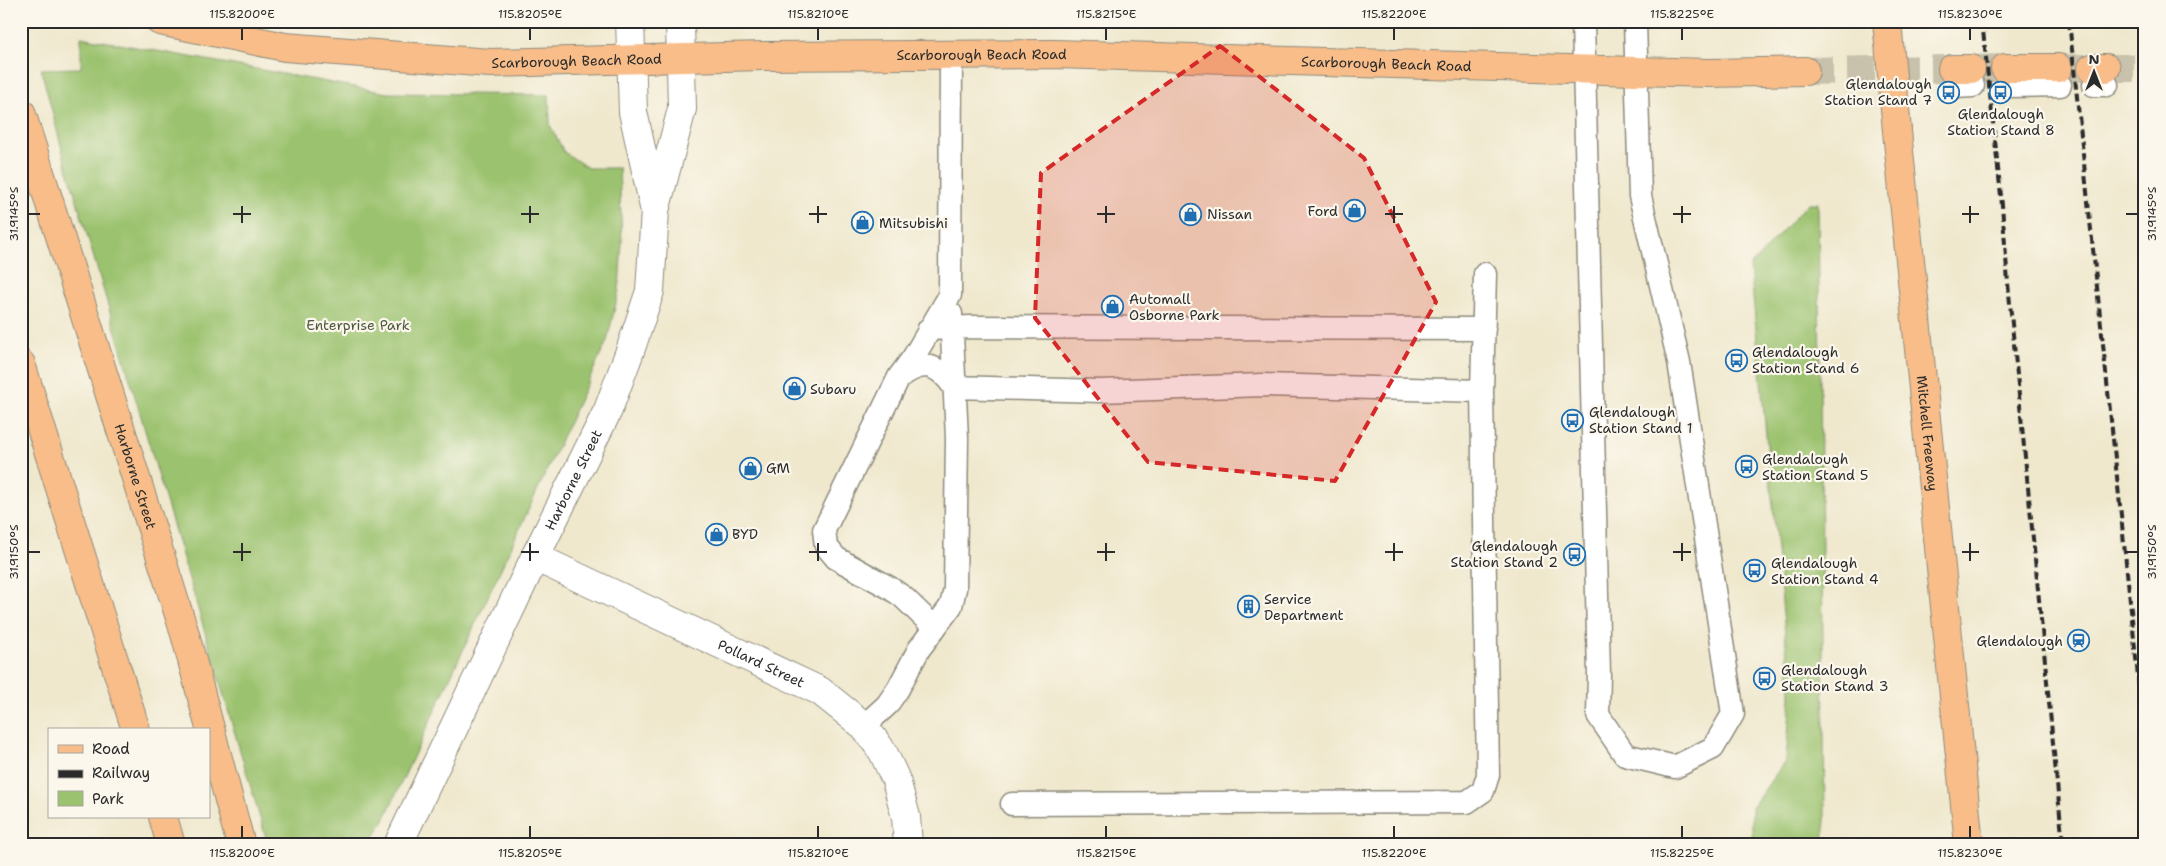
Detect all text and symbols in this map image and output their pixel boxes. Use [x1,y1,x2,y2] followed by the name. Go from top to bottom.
[209,6,275,22] text: 115.8200°E
[498,6,562,22] text: 115.8205°E
[787,6,849,22] text: 115.8210°E
[1076,6,1136,22] text: 115.8215°E
[1362,6,1426,22] text: 115.8220°E
[1650,6,1714,22] text: 115.8225°E
[1938,6,2002,22] text: 115.8230°E
[896,45,1067,64] street label: Scarborough Beach Road
[2068,48,2118,98] north arrow
[491,50,662,72] street label: Scarborough Beach Road
[2088,50,2100,68] text: N
[1301,52,1472,75] street label: Scarborough Beach Road
[1824,75,1932,109] place label: Glendalough Station Stand 7
[1936,80,1960,104] bus stop icon: Glendalough Station Stand 7
[1989,80,2013,104] bus stop icon: Glendalough Station Stand 8
[1947,105,2055,139] place label: Glendalough Station Stand 8
[6,186,22,241] text: 31.9145°S
[2144,186,2160,241] text: 31.9145°S
[1342,199,1366,223] shop icon: Ford
[1179,202,1203,226] shop icon: Nissan
[1307,202,1338,220] place label: Ford
[1207,205,1252,223] place label: Nissan
[851,211,875,235] shop icon: Mitsubishi
[879,214,948,232] place label: Mitsubishi
[1129,290,1220,324] place label: Automall Osborne Park
[1101,295,1125,319] shop icon: Automall Osborne Park
[306,316,410,334] park label: Enterprise Park
[1752,343,1860,377] place label: Glendalough Station Stand 6
[1724,348,1748,372] bus stop icon: Glendalough Station Stand 6
[1913,375,1942,492] street label: Mitchell Freeway
[782,377,806,401] shop icon: Subaru
[810,380,856,398] place label: Subaru
[1589,403,1693,437] place label: Glendalough Station Stand 1
[1561,408,1585,432] bus stop icon: Glendalough Station Stand 1
[110,421,161,532] street label: Harborne Street
[541,427,606,533] street label: Harborne Street
[1762,450,1868,484] place label: Glendalough Station Stand 5
[1734,455,1758,479] bus stop icon: Glendalough Station Stand 5
[738,456,762,480] shop icon: GM
[766,459,790,477] place label: GM
[704,522,728,546] shop icon: BYD
[6,524,22,580] text: 31.9150°S
[2144,524,2160,580] text: 31.9150°S
[732,525,758,543] place label: BYD
[1450,537,1558,571] place label: Glendalough Station Stand 2
[1562,542,1586,566] bus stop icon: Glendalough Station Stand 2
[1771,554,1879,588] place label: Glendalough Station Stand 4
[1743,559,1767,583] bus stop icon: Glendalough Station Stand 4
[1264,590,1344,624] place label: Service Department
[1236,595,1260,619] building icon: Service Department
[2067,629,2091,653] station icon: Glendalough
[1977,632,2063,650] place label: Glendalough
[715,635,808,691] street label: Pollard Street
[1781,661,1889,695] place label: Glendalough Station Stand 3
[1753,666,1777,690] bus stop icon: Glendalough Station Stand 3
[48,728,210,818] legend
[92,739,130,759] text: Road
[92,763,150,783] text: Railway
[92,789,124,809] text: Park
[209,845,275,861] text: 115.8200°E
[498,845,562,861] text: 115.8205°E
[787,845,849,861] text: 115.8210°E
[1076,845,1136,861] text: 115.8215°E
[1362,845,1426,861] text: 115.8220°E
[1650,845,1714,861] text: 115.8225°E
[1938,845,2002,861] text: 115.8230°E

